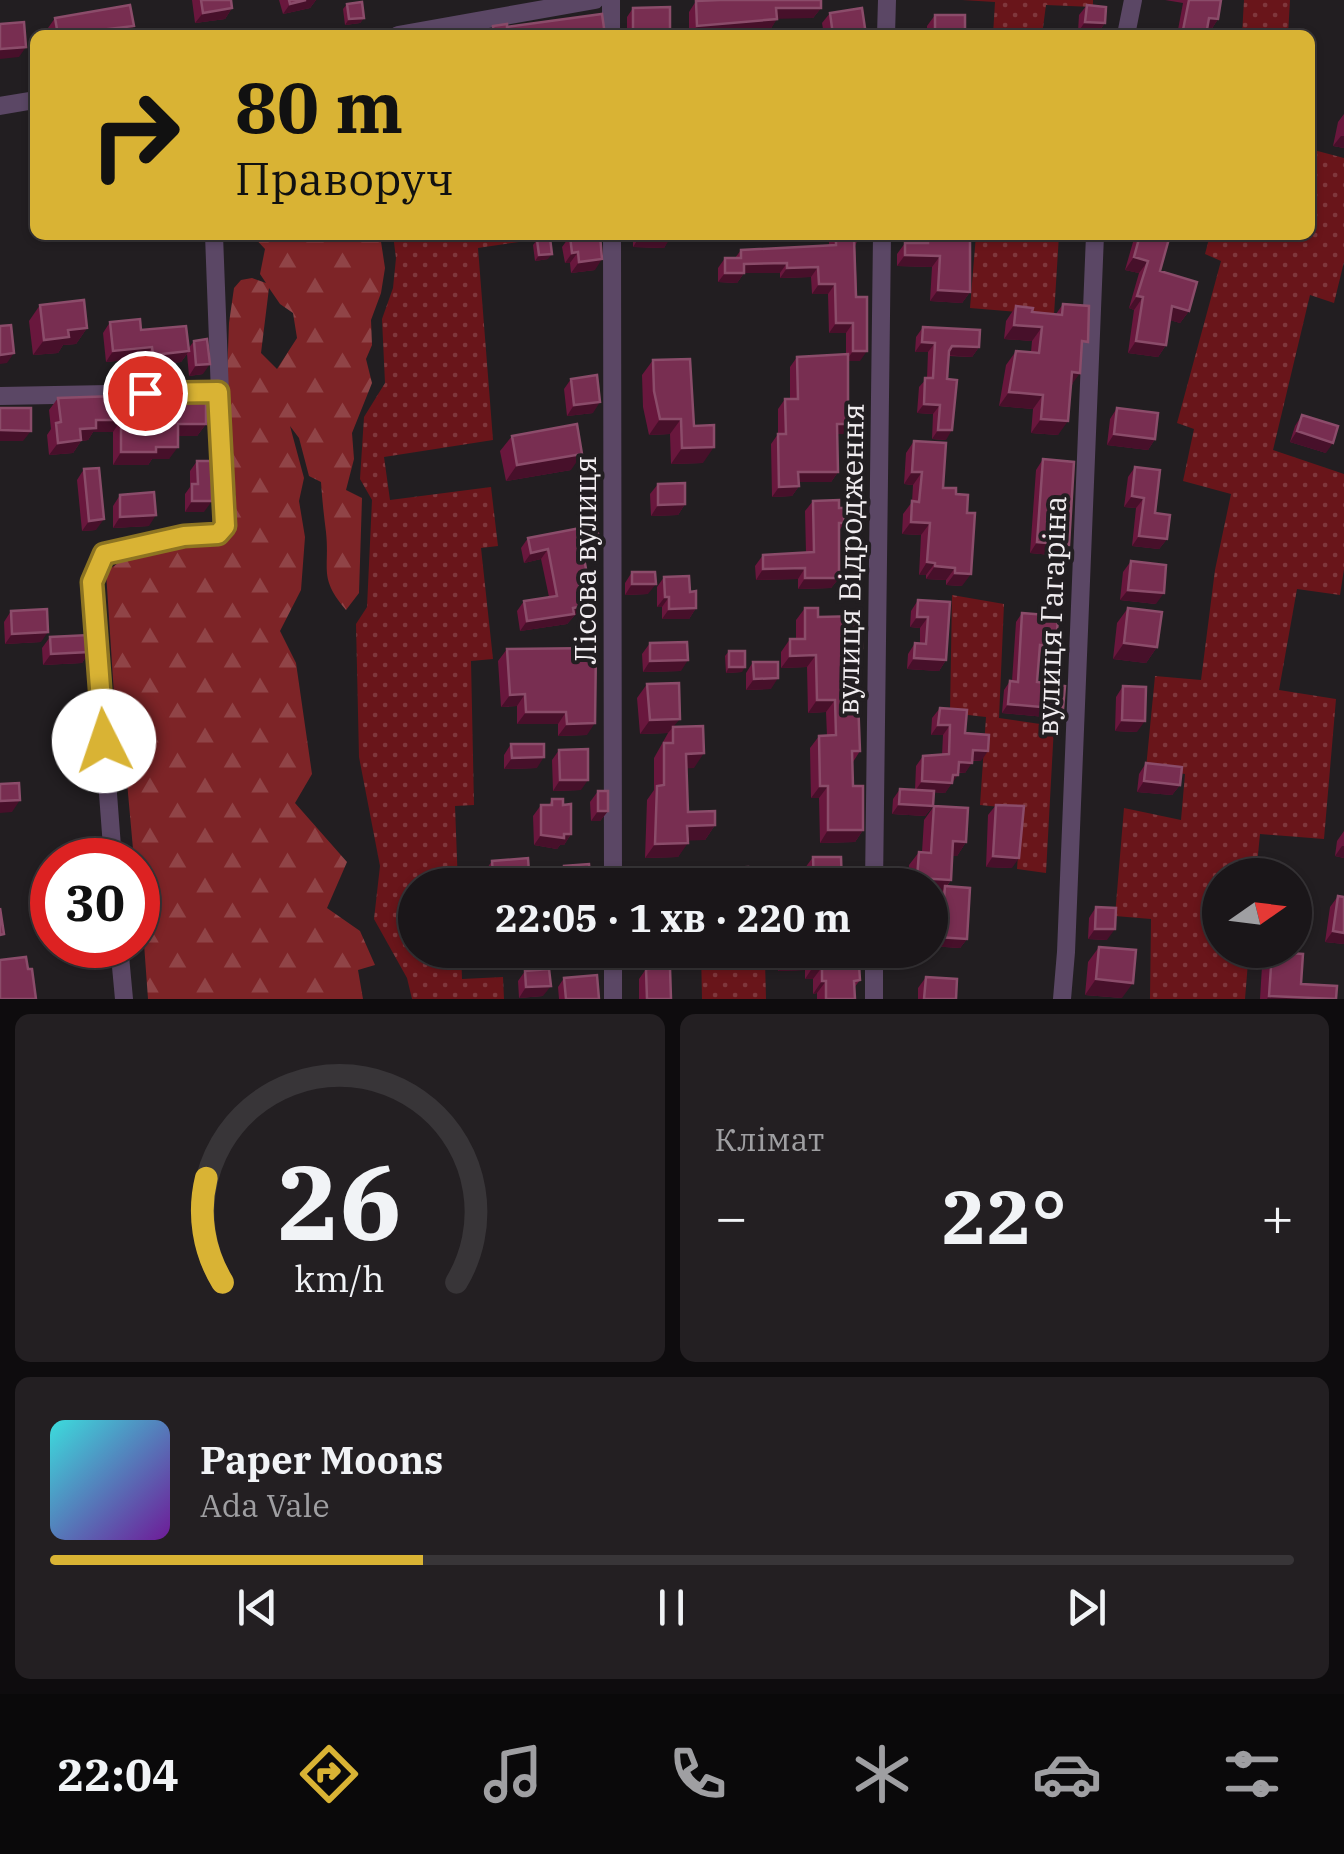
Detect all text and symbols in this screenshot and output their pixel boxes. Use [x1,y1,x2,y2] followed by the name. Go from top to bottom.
[235,61,403,152] text: 80 m
[70,70,200,200] icon: right
[235,149,454,207] text: Праворуч
[103,351,188,436] pin
[118,366,173,421] icon: arrive
[827,403,872,715] street label: вулиця Відродження
[565,456,604,664] street label: Лісова вулиця
[1027,495,1074,737] street label: вулиця Гагаріна
[52,689,156,793] position arrow
[30,838,160,968] speed limit sign: 30
[1202,858,1312,968] north arrow
[1202,858,1312,968] map controls
[495,893,851,942] text: 22:05 · 1 хв · 220 m
[715,1118,824,1160] text: Клімат
[277,1133,402,1269] text: 26
[942,1167,1067,1265] text: 22°
[715,1181,748,1252] text: −
[1261,1181,1294,1252] text: +
[295,1255,385,1302] text: km/h
[200,1435,443,1484] text: Paper Moons
[200,1484,330,1526] text: Ada Vale
[230,1580,285,1635] icon: previous
[644,1580,699,1635] icon: pause
[1059,1580,1114,1635] icon: next
[294,1739,364,1809] icon: directions
[478,1739,548,1809] icon: music
[663,1739,733,1809] icon: phone
[847,1739,917,1809] icon: climate
[1032,1739,1102,1809] icon: car
[1217,1739,1287,1809] icon: filters
[57,1745,179,1803] text: 22:04

